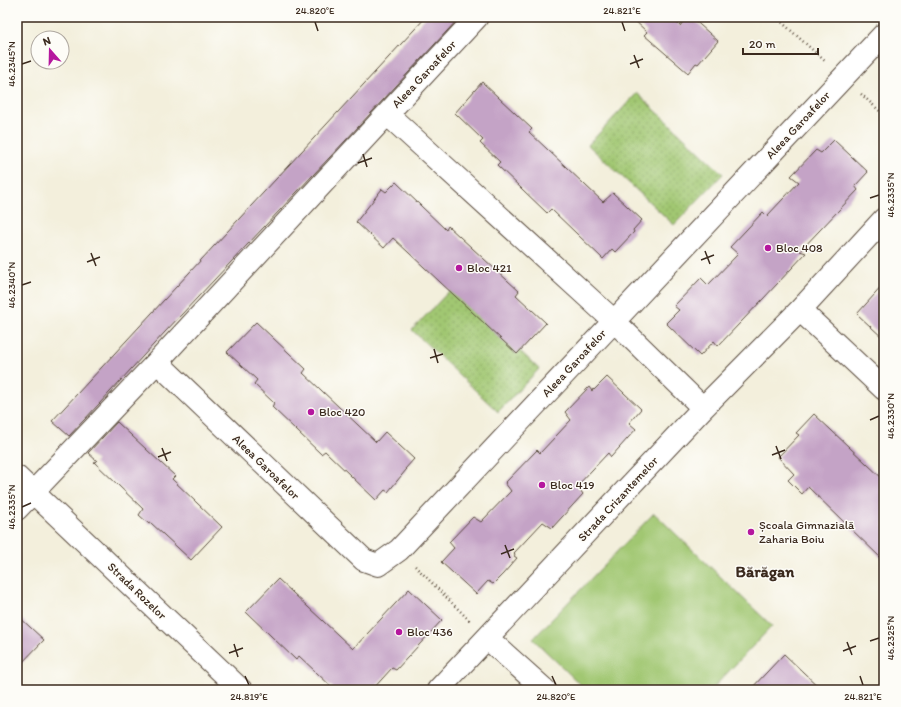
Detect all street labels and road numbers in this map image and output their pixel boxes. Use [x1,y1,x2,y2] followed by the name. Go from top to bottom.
[389,37,459,111] street label: Aleea Garoafelor
[763,88,833,162] street label: Aleea Garoafelor
[539,326,609,400] street label: Aleea Garoafelor
[230,432,303,503] street label: Aleea Garoafelor
[575,453,661,544] street label: Strada Crizantemelor
[105,560,169,623] street label: Strada Rozelor

